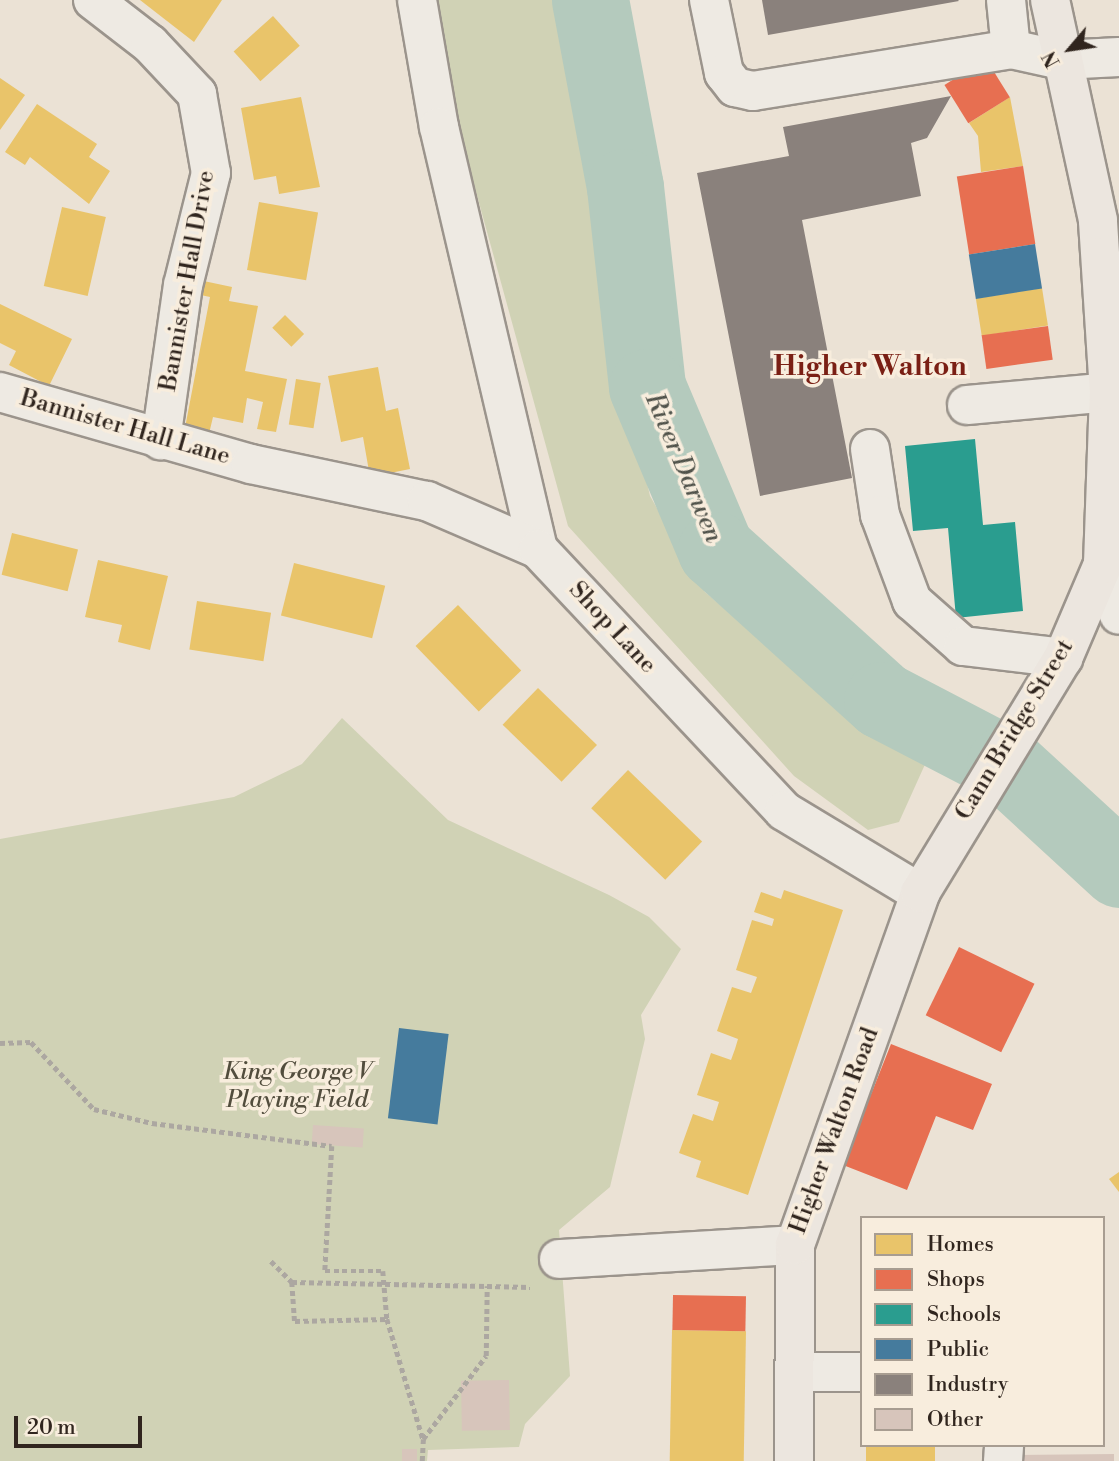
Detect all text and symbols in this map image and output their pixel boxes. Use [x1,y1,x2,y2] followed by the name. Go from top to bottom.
[1035,14,1105,84] north arrow
[1037,47,1066,72] text: N
[154,168,222,394] street label: Bannister Hall Drive
[773,350,967,384] district label: Higher Walton
[17,384,233,472] street label: Bannister Hall Lane
[637,388,729,548] water label: River Darwen
[562,576,662,680] street label: Shop Lane
[950,634,1080,826] street label: Cann Bridge Street
[784,1024,886,1238] street label: Higher Walton Road
[223,1059,371,1115] park label: King George V Playing Field
[860,1216,1105,1447] legend
[927,1232,994,1258] text: Homes
[927,1267,985,1293] text: Shops
[927,1302,1001,1328] text: Schools
[927,1337,989,1363] text: Public
[927,1372,1008,1398] text: Industry
[18,1402,145,1446] scale bar
[927,1407,983,1433] text: Other
[27,1415,76,1441] text: 20 m

